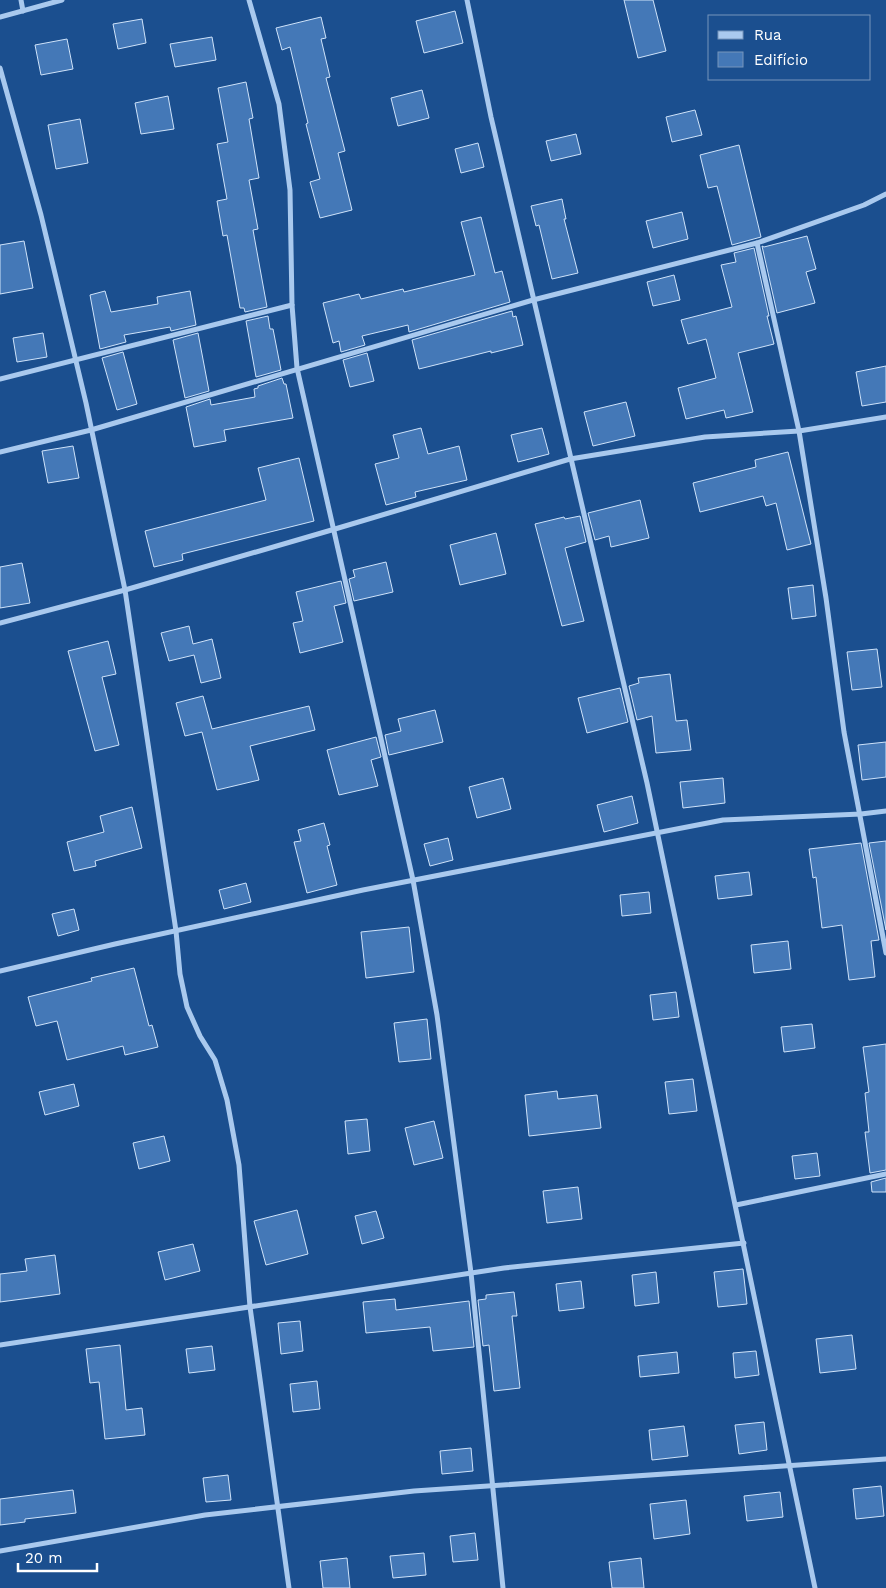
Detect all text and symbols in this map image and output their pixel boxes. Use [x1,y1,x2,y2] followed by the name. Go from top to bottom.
[708,15,871,80] legend
[754,26,782,44] text: Rua
[754,51,808,69] text: Edifício
[18,1540,96,1572] scale bar
[25,1549,63,1567] text: 20 m

